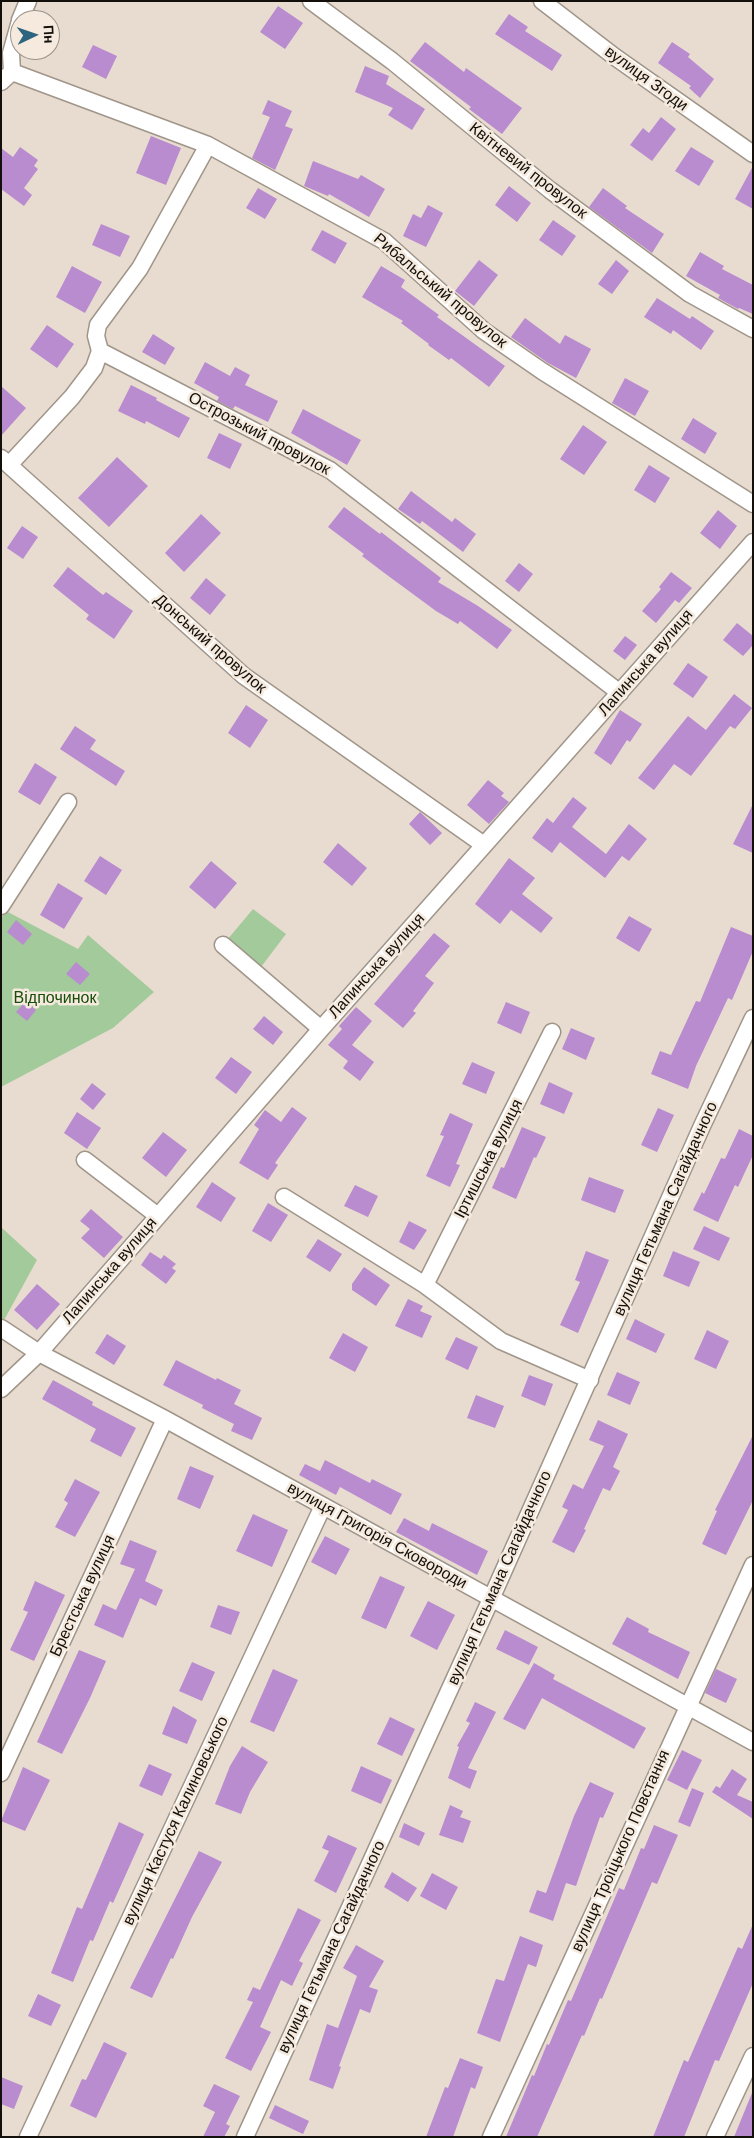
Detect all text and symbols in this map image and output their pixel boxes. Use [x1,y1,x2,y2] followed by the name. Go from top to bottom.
[10,10,60,60] north arrow
[41,25,57,44] text: Пн
[601,42,691,116] street label: вулиця Згоди
[465,119,591,223] street label: Квітневий провулок
[369,230,511,352] street label: Рибальський провулок
[185,388,333,480] street label: Острозький провулок
[150,590,270,698] street label: Донський провулок
[595,606,697,720] street label: Лапинська вулиця
[325,910,429,1022] street label: Лапинська вулиця
[14,989,96,1009] park label: Відпочинок
[451,1096,527,1222] street label: Іртишська вулиця
[610,1099,722,1319] street label: вулиця Гетьмана Сагайдачного
[59,1214,161,1328] street label: Лапинська вулиця
[444,1468,556,1688] street label: вулиця Гетьмана Сагайдачного
[284,1479,470,1593] street label: вулиця Григорія Сковороди
[46,1532,120,1660] street label: Брестська вулиця
[119,1713,233,1929] street label: вулиця Кастуся Калиновського
[568,1747,674,1955] street label: вулиця Троїцького Повстання
[274,1838,390,2056] street label: вулиця Гетьмана Сагайдачного

